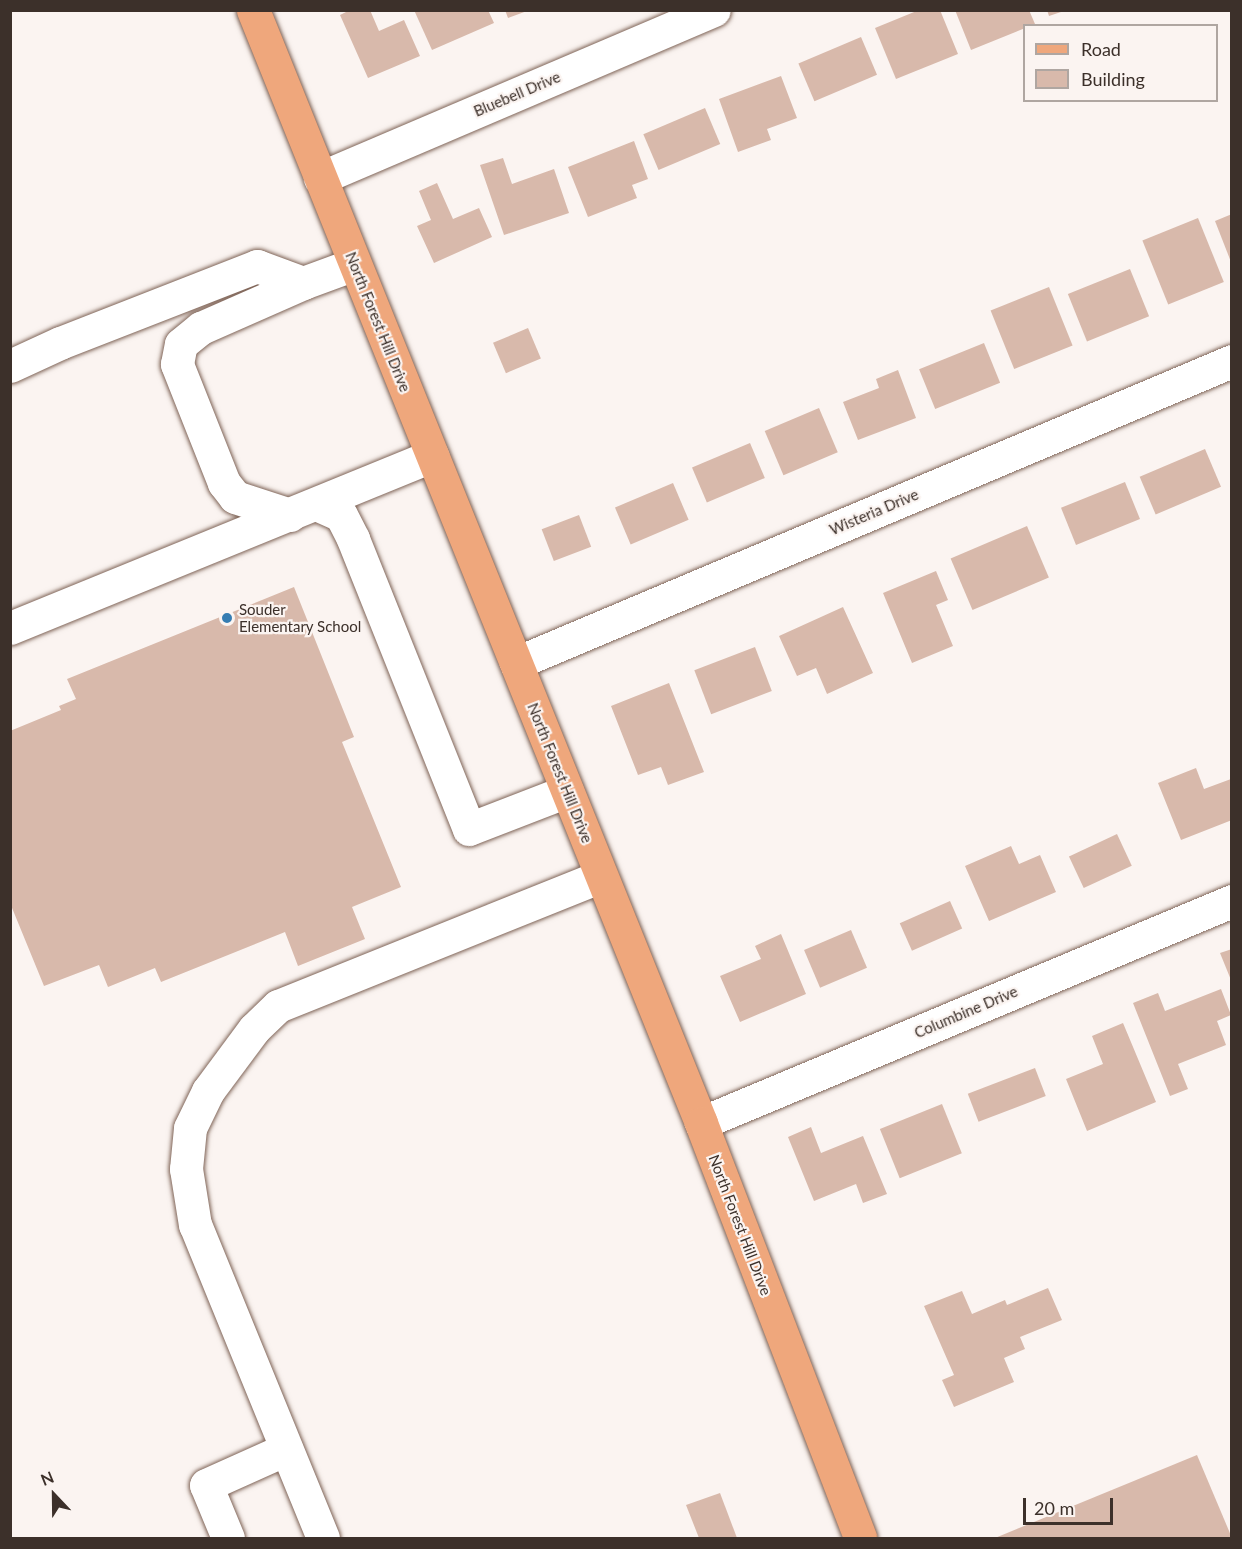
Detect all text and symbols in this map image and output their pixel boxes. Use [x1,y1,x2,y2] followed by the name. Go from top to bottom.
[1023,24,1218,102] legend
[1081,38,1121,60] text: Road
[471,68,563,120] street label: Bluebell Drive
[1081,68,1145,90] text: Building
[342,249,414,395] street label: North Forest Hill Drive
[827,485,921,539] street label: Wisteria Drive
[239,600,362,635] place label: Souder Elementary School
[220,611,234,625] marker: Souder Elementary School
[524,700,596,846] street label: North Forest Hill Drive
[912,982,1020,1042] street label: Columbine Drive
[705,1152,775,1298] street label: North Forest Hill Drive
[24,1465,84,1525] north arrow
[38,1467,56,1489] text: N
[1026,1486,1116,1524] scale bar
[1034,1497,1074,1519] text: 20 m

